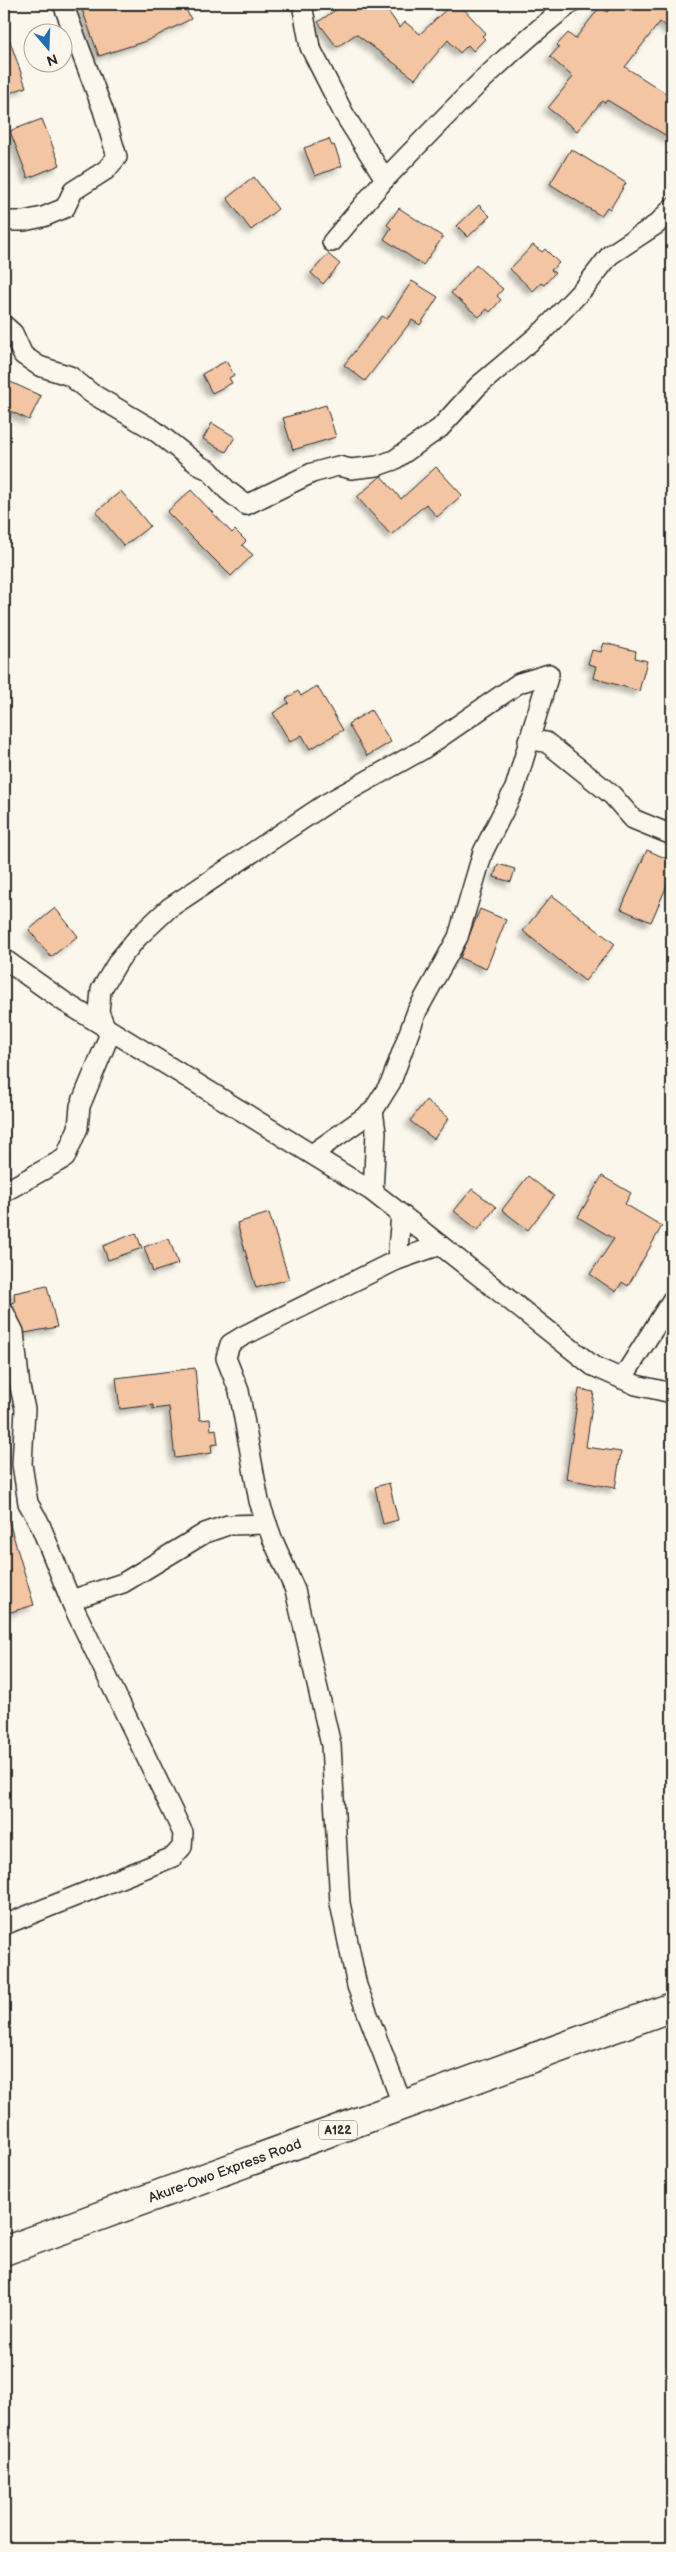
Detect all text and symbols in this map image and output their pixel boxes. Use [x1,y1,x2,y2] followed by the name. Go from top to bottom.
[22,22,72,72] north arrow
[44,50,60,70] text: N
[319,2120,357,2140] road number: A122
[146,2135,304,2206] street label: Akure-Owo Express Road

